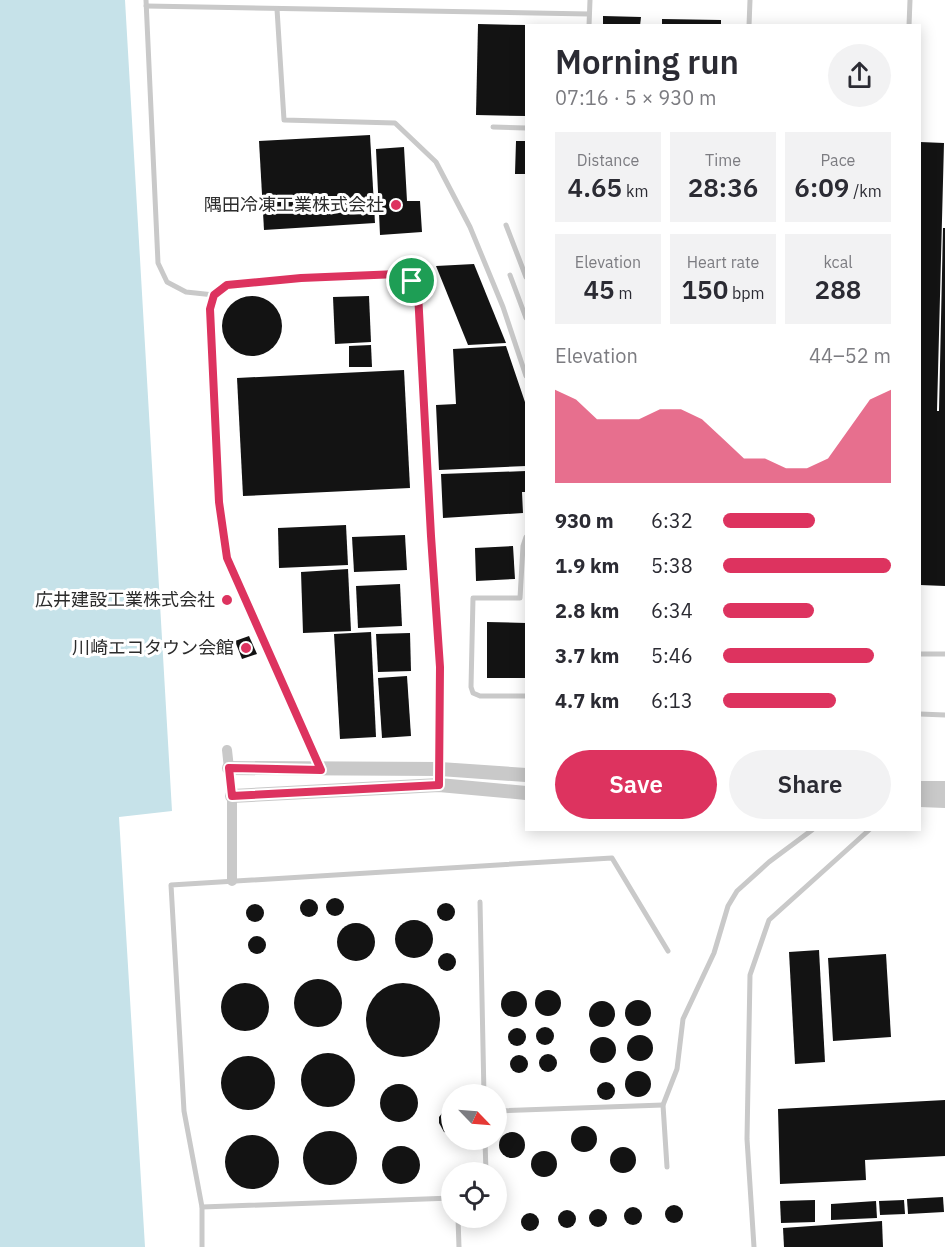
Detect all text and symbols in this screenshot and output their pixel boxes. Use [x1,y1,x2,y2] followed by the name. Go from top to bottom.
[555,40,739,83] text: Morning run
[828,44,891,107] button: share
[555,84,716,111] text: 07:16 · 5 × 930 m
[577,150,639,170] text: Distance
[705,150,741,170] text: Time
[821,150,855,170] text: Pace
[568,170,622,204] text: 4.65
[688,170,758,204] text: 28:36
[794,170,849,204] text: 6:09
[622,181,648,201] text: km
[849,181,882,201] text: /km
[204,193,384,216] place label: 隅田冷凍工業株式会社
[389,198,403,212] marker: 隅田冷凍工業株式会社
[575,252,641,272] text: Elevation
[687,252,759,272] text: Heart rate
[823,252,853,272] text: kcal
[386,255,437,306] pin
[395,264,428,297] icon: arrive
[584,272,615,306] text: 45
[681,272,728,306] text: 150
[815,272,861,306] text: 288
[615,283,632,303] text: m
[728,283,765,303] text: bpm
[555,342,638,369] text: Elevation
[809,342,891,369] text: 44–52 m
[555,507,614,534] text: 930 m
[651,507,693,534] text: 6:32
[555,552,619,579] text: 1.9 km
[651,552,693,579] text: 5:38
[35,588,215,611] place label: 広井建設工業株式会社
[220,593,234,607] marker: 広井建設工業株式会社
[555,597,619,624] text: 2.8 km
[651,597,693,624] text: 6:34
[72,636,234,659] place label: 川崎エコタウン会館
[239,641,253,655] marker: 川崎エコタウン会館
[555,642,619,669] text: 3.7 km
[651,642,693,669] text: 5:46
[555,687,619,714] text: 4.7 km
[651,687,693,714] text: 6:13
[555,750,717,819] button: Save
[729,750,891,819] button: Share
[441,1084,507,1150] north arrow
[441,1084,507,1228] map controls
[441,1162,507,1228] button: locate

